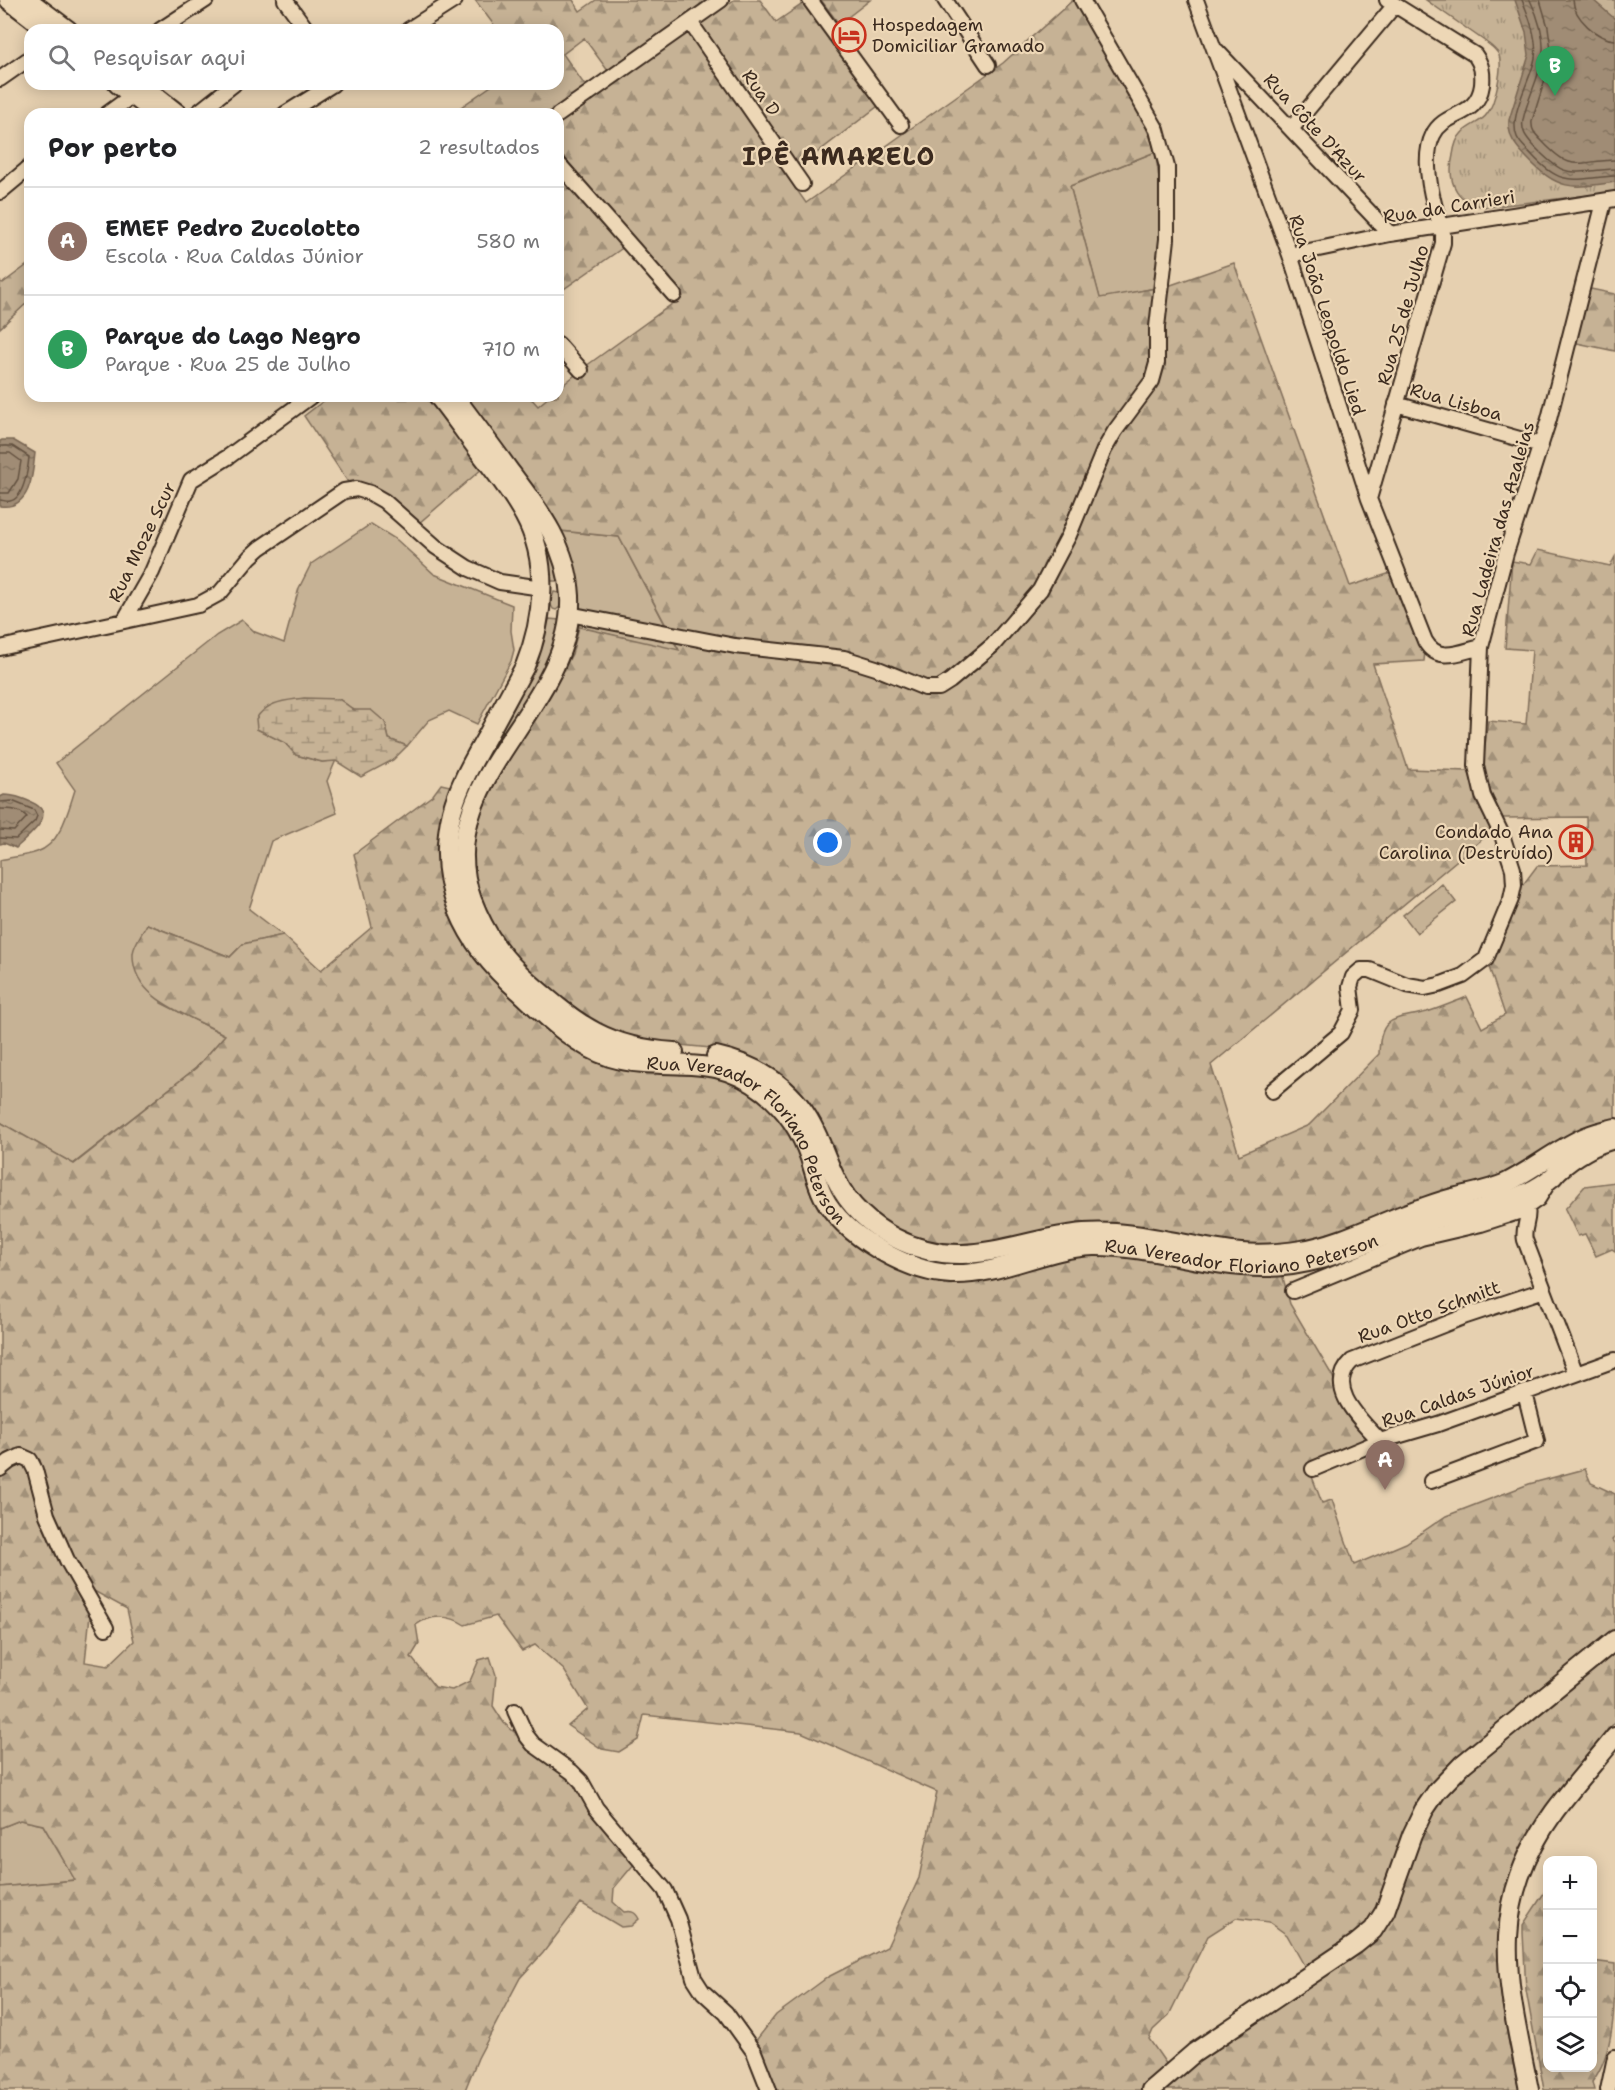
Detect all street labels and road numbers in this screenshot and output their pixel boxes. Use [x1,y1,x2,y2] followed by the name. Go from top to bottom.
[736,65,786,121] street label: Rua D
[1258,68,1372,188] street label: Rua Côte D'Azur
[1381,185,1517,229] street label: Rua da Carrieri
[1283,212,1371,418] street label: Rua João Leopoldo Lied
[1371,242,1435,388] street label: Rua 25 de Julho
[1407,377,1505,427] street label: Rua Lisboa
[1456,419,1540,639] street label: Rua Ladeira das Azaleias
[103,478,181,606] street label: Rua Moze Scur
[646,1051,851,1230] street label: Rua Vereador Floriano Peterson
[1104,1228,1381,1279] street label: Rua Vereador Floriano Peterson
[1355,1275,1504,1349] street label: Rua Otto Schmitt
[1378,1359,1538,1433] street label: Rua Caldas Júnior

